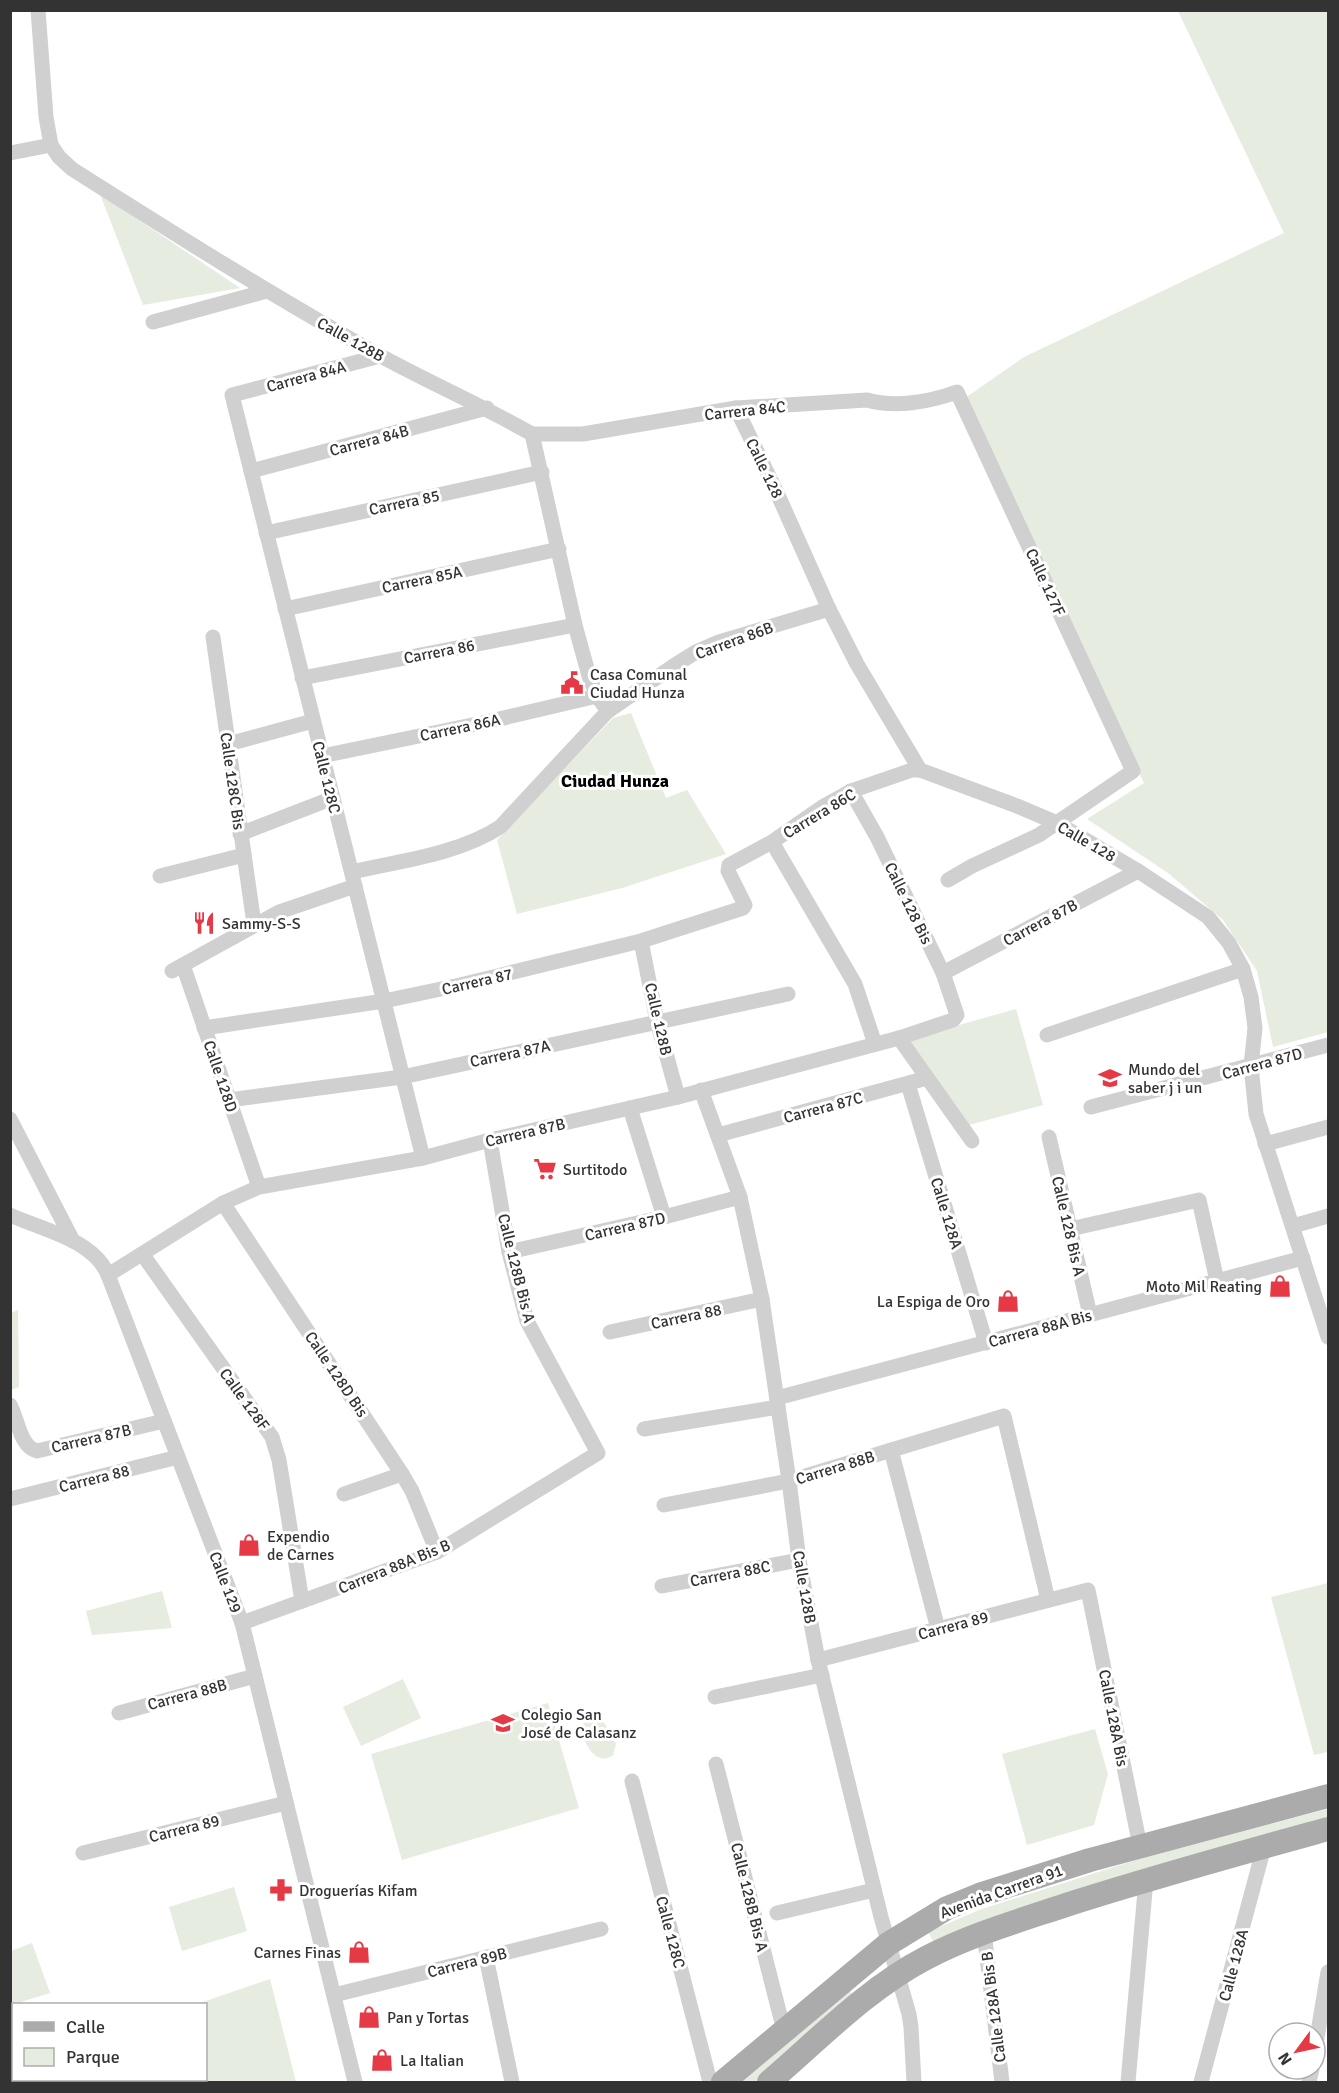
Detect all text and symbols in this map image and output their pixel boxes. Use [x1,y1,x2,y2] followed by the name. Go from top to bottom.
[313,313,388,367] street label: Calle 128B
[264,357,348,397] street label: Carrera 84A
[704,397,787,425] street label: Carrera 84C
[327,421,411,461] street label: Carrera 84B
[741,435,787,502] street label: Calle 128
[367,486,441,520] street label: Carrera 85
[1021,545,1069,620] street label: Calle 127F
[380,562,464,598] street label: Carrera 85A
[693,618,776,664] street label: Carrera 86B
[402,635,476,669] street label: Carrera 86
[590,665,688,703] place label: Casa Comunal Ciudad Hunza
[559,670,585,696] public building icon: Casa Comunal Ciudad Hunza
[418,710,502,746] street label: Carrera 86A
[215,731,249,831] street label: Calle 128C Bis
[307,739,345,816] street label: Calle 128C
[561,770,669,792] district label: Ciudad Hunza
[779,784,860,843] street label: Carrera 86C
[1054,817,1119,867] street label: Calle 128
[880,859,937,948] street label: Calle 128 Bis
[1000,895,1081,951] street label: Carrera 87B
[191,910,217,936] restaurant icon: Sammy-S-S
[222,914,301,934] place label: Sammy-S-S
[440,964,514,1000] street label: Carrera 87
[640,981,676,1057] street label: Calle 128B
[468,1036,552,1072] street label: Carrera 87A
[198,1038,242,1115] street label: Calle 128D
[1220,1044,1305,1084] street label: Carrera 87D
[1128,1060,1202,1098] place label: Mundo del saber j i un
[1097,1065,1123,1091] school or university icon: Mundo del saber j i un
[781,1088,866,1128] street label: Carrera 87C
[483,1114,567,1152] street label: Carrera 87B
[532,1156,558,1182] supermarket icon: Surtitodo
[563,1160,627,1180] place label: Surtitodo
[1047,1174,1089,1278] street label: Calle 128 Bis A
[926,1175,966,1252] street label: Calle 128A
[583,1208,668,1246] street label: Carrera 87D
[493,1212,539,1325] street label: Calle 128B Bis A
[1267,1273,1293,1299] shop icon: Moto Mil Reating
[1146,1277,1262,1297] place label: Moto Mil Reating
[995,1288,1021,1314] shop icon: La Espiga de Oro
[877,1292,990,1312] place label: La Espiga de Oro
[649,1300,723,1334] street label: Carrera 88
[986,1306,1094,1352] street label: Carrera 88A Bis
[300,1328,372,1421] street label: Calle 128D Bis
[215,1364,274,1435] street label: Calle 128F
[49,1420,133,1458] street label: Carrera 87B
[793,1446,877,1489] street label: Carrera 88B
[57,1461,132,1497] street label: Carrera 88
[267,1527,334,1565] place label: Expendio de Carnes
[236,1532,262,1558] shop icon: Expendio de Carnes
[335,1535,453,1599] street label: Carrera 88A Bis B
[204,1549,246,1616] street label: Calle 129
[788,1549,820,1625] street label: Calle 128B
[688,1556,772,1592] street label: Carrera 88C
[916,1607,991,1645] street label: Carrera 89
[1094,1668,1132,1768] street label: Calle 128A Bis
[145,1675,229,1715] street label: Carrera 88B
[521,1705,637,1743] place label: Colegio San José de Calasanz
[490,1710,516,1736] school or university icon: Colegio San José de Calasanz
[147,1811,222,1847] street label: Carrera 89
[726,1841,772,1954] street label: Calle 128B Bis A
[937,1860,1066,1924] street label: Avenida Carrera 91
[268,1877,294,1903] pharmacy icon: Droguerías Kifam
[299,1881,418,1901] place label: Droguerías Kifam
[651,1894,689,1971] street label: Calle 128C
[1215,1927,1253,2004] street label: Calle 128A
[346,1939,372,1965] shop icon: Carnes Finas
[254,1943,341,1963] place label: Carnes Finas
[425,1943,509,1983] street label: Carrera 89B
[977,1950,1011,2064] street label: Calle 128A Bis B
[12,2003,207,2081] legend
[356,2004,382,2030] shop icon: Pan y Tortas
[387,2008,469,2028] place label: Pan y Tortas
[66,2016,105,2038] text: Calle
[1267,2021,1327,2081] north arrow
[66,2046,120,2068] text: Parque
[369,2047,395,2073] shop icon: La Italian
[1274,2049,1297,2069] text: N
[400,2051,464,2071] place label: La Italian

